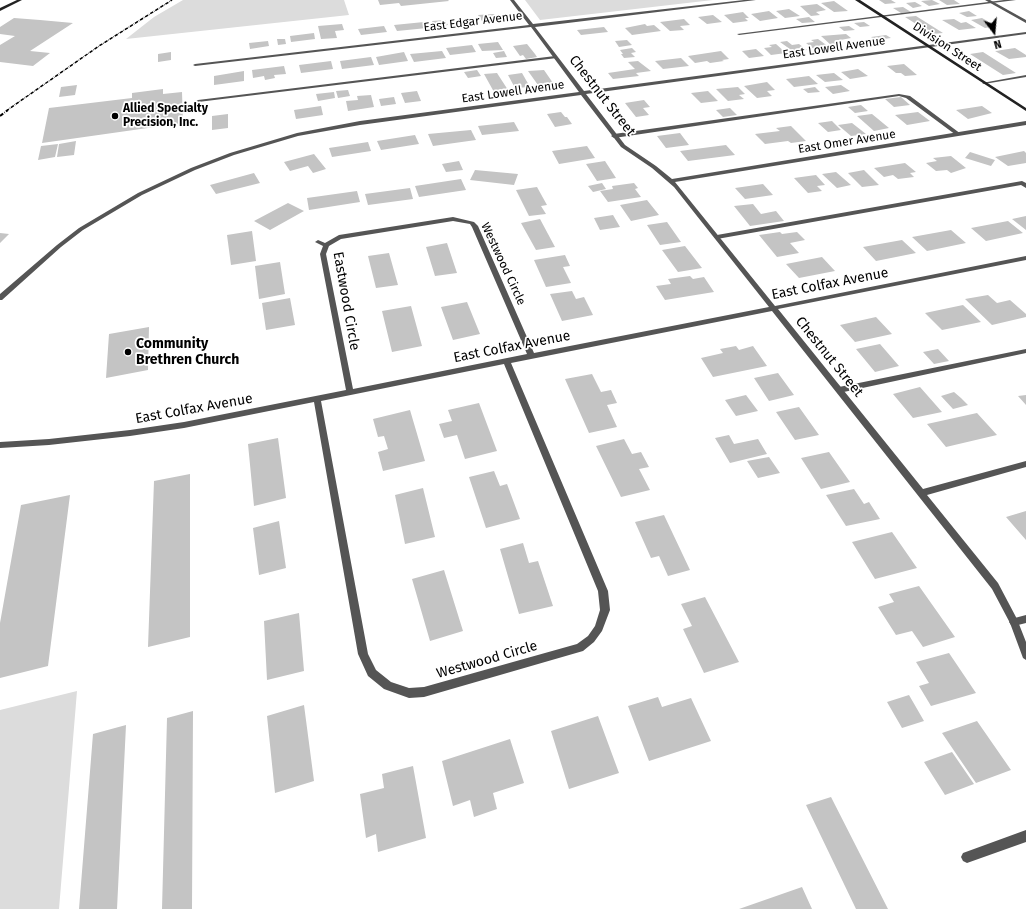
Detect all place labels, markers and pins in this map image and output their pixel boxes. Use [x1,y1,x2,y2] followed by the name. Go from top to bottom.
[123,102,208,130] place label: Allied Specialty Precision, Inc.
[110,111,120,121] marker: Allied Specialty Precision, Inc.
[136,336,239,368] place label: Community Brethren Church
[123,347,133,357] marker: Community Brethren Church

